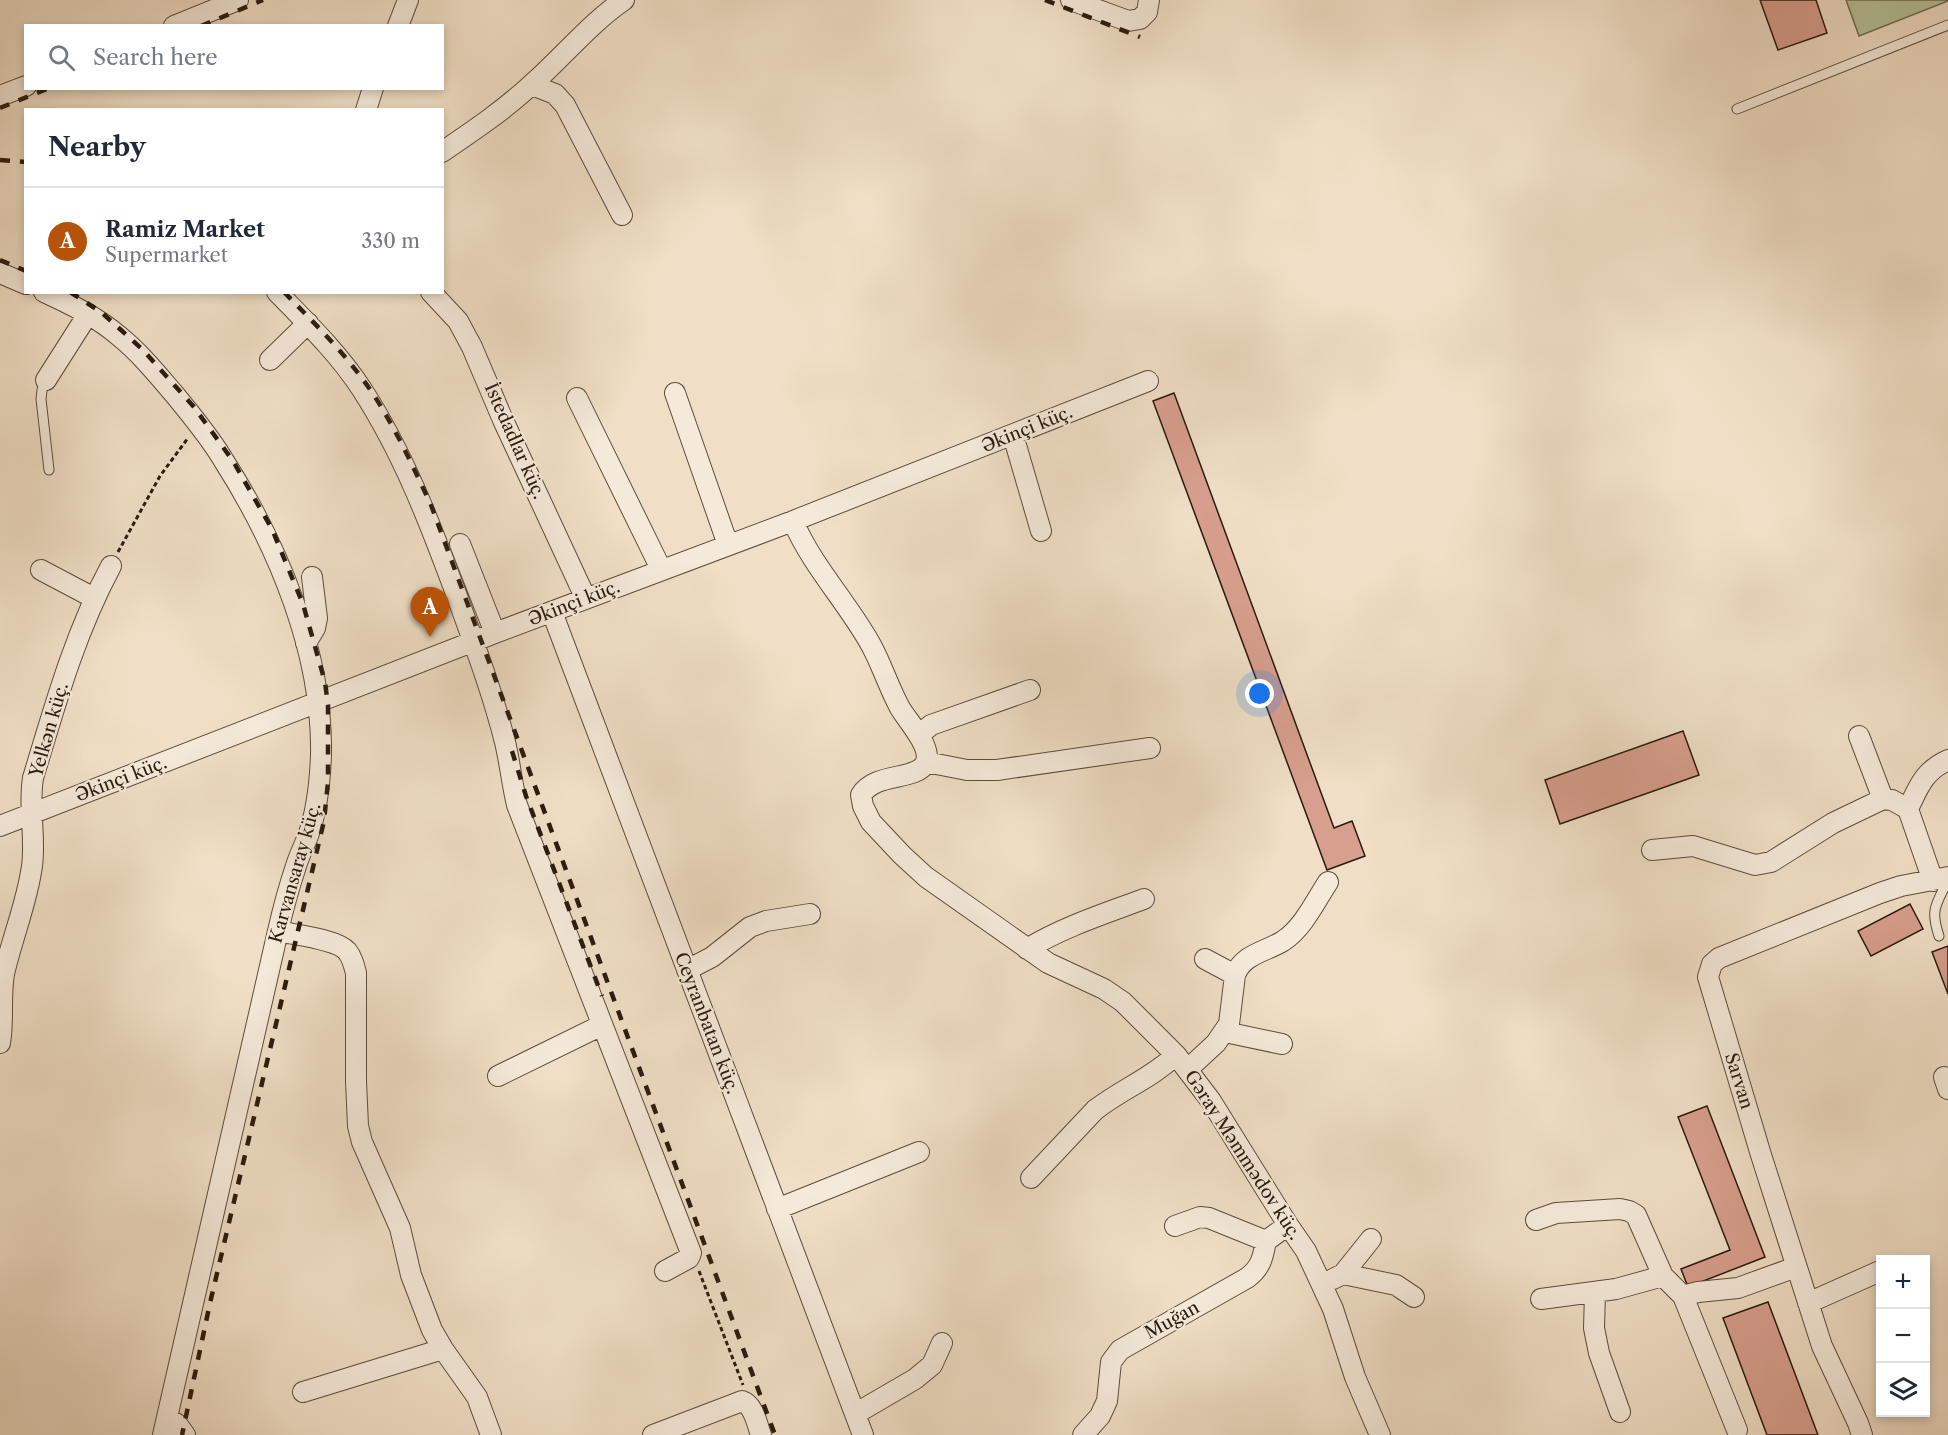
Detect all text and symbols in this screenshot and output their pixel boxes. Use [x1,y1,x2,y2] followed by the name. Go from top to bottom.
[24,24,444,90] search box
[45,41,78,74] icon: search
[93,44,218,71] text: Search here
[48,131,146,163] text: Nearby
[105,216,265,243] text: Ramiz Market
[60,229,75,253] text: A
[361,229,420,253] text: 330 m
[105,243,228,267] text: Supermarket
[480,379,551,502] street label: İstedadlar küç.
[978,401,1076,457] street label: Əkinçi küç.
[525,575,623,631] street label: Əkinçi küç.
[410,588,450,637] pin: A
[1245,679,1274,708] your location
[25,680,73,781] street label: Yelkən küç.
[72,751,170,807] street label: Əkinçi küç.
[264,800,326,946] street label: Karvansaray küç.
[670,949,744,1097] street label: Ceyranbatan küç.
[1720,1050,1758,1112] street label: Sarvan
[1180,1066,1306,1244] street label: Gəray Məmmədov küç.
[1876,1255,1930,1417] map controls
[1876,1255,1930,1309] button: +
[1141,1296,1203,1344] street label: Muğan
[1876,1309,1930,1363] button: −
[1876,1363,1930,1417] button: layers

